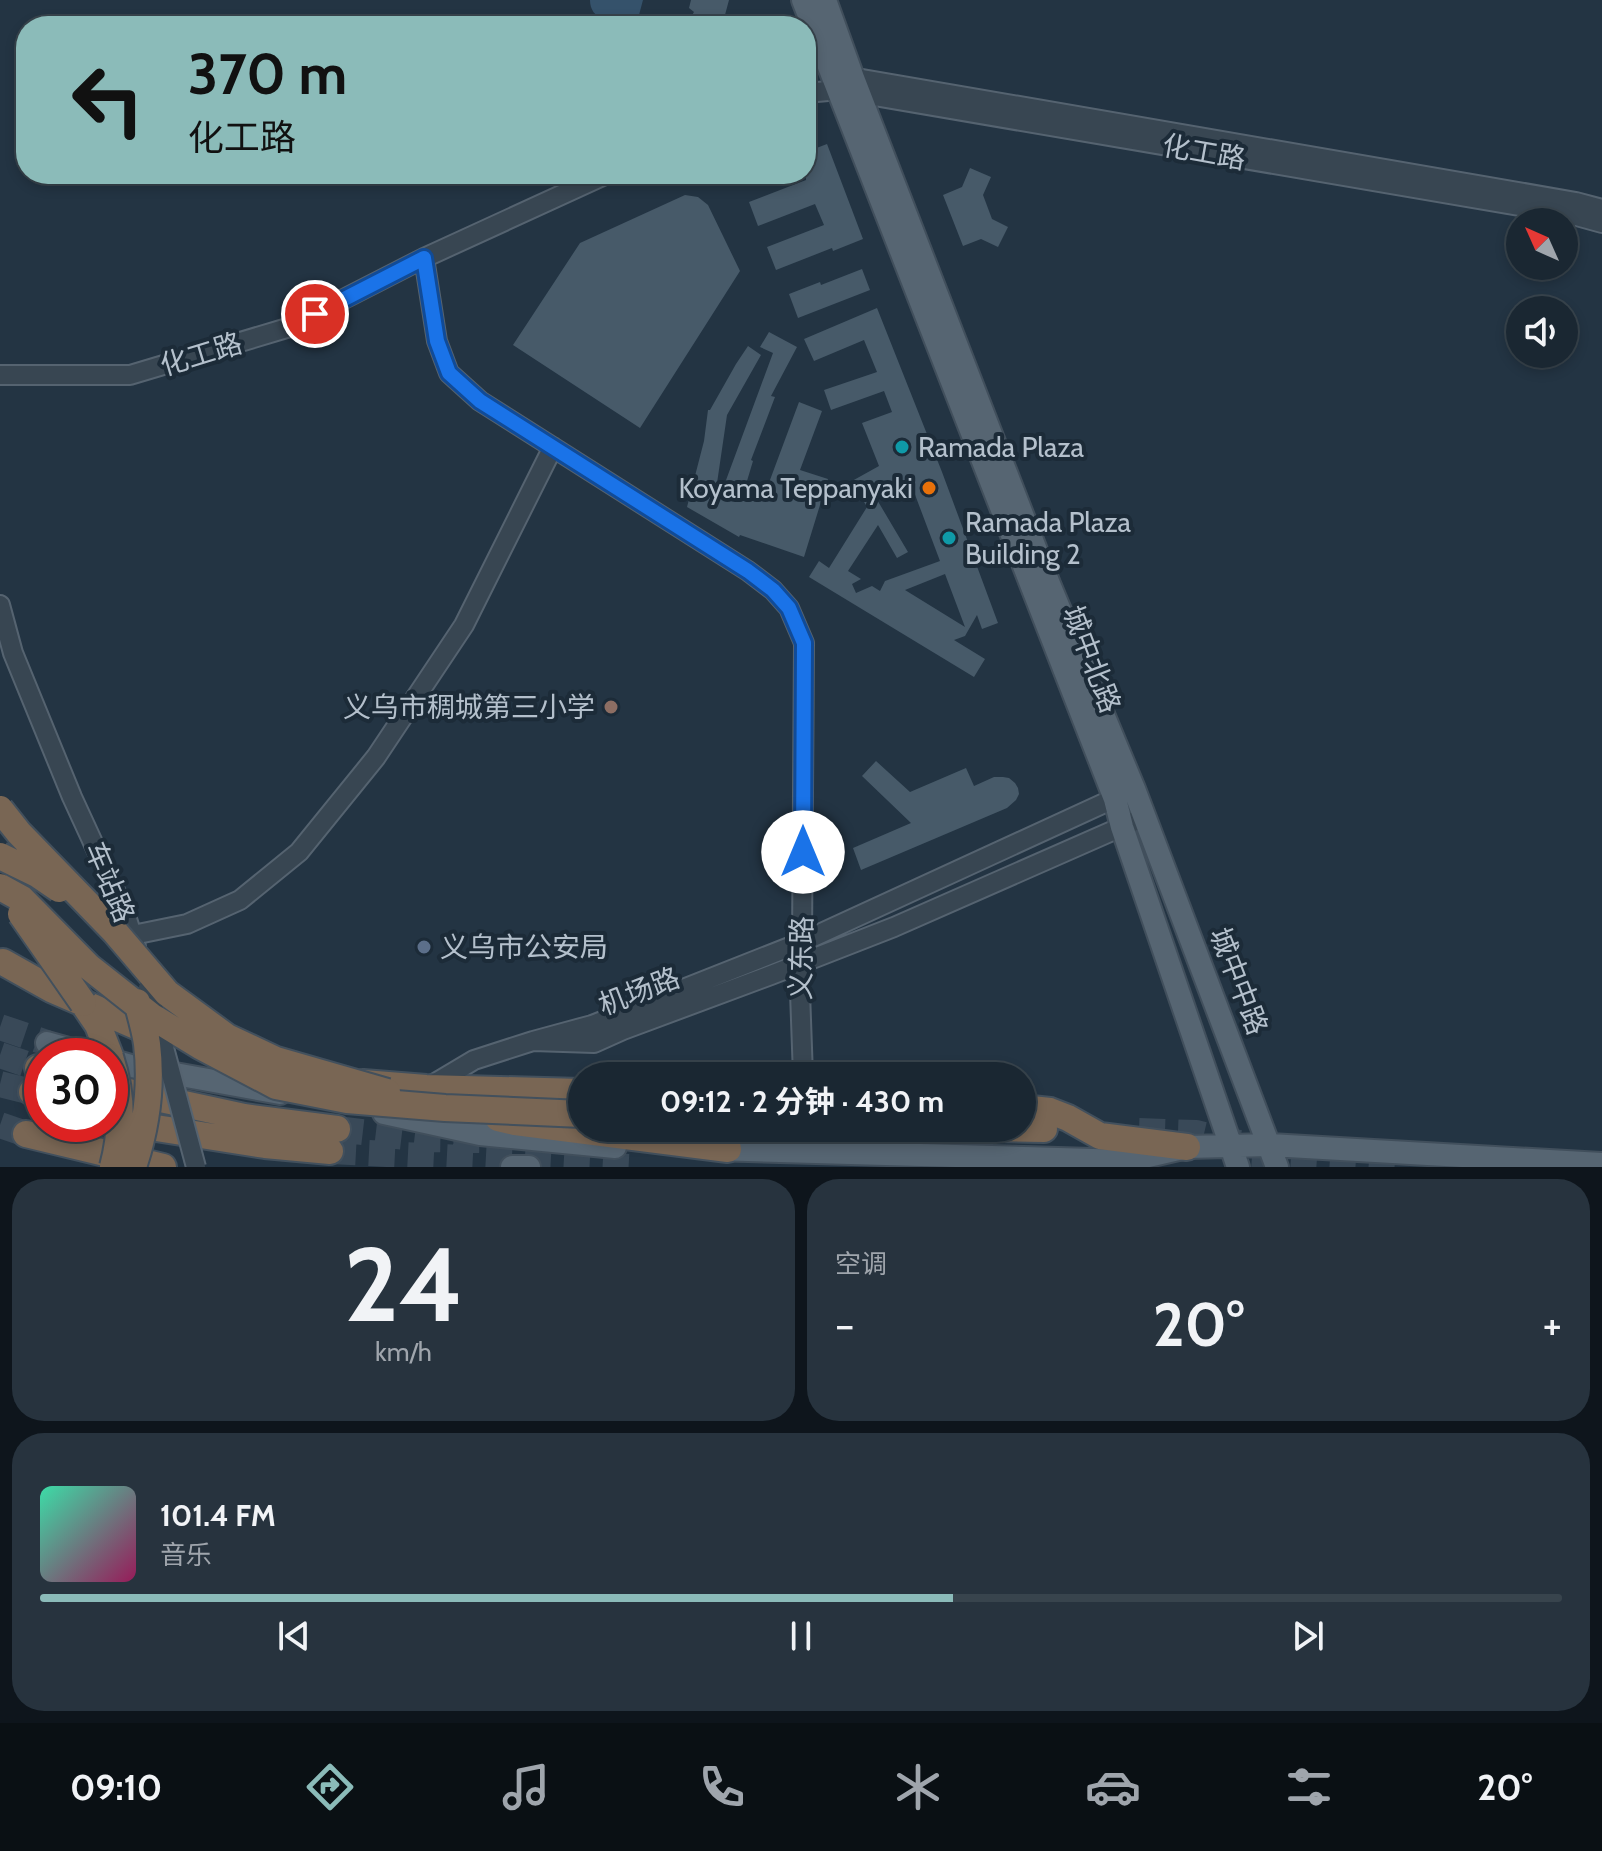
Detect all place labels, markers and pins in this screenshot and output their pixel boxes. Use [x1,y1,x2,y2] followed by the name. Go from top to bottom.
[281,280,349,348] pin
[918,430,1085,464] place label: Ramada Plaza
[893,438,911,456] marker: Ramada Plaza
[678,471,913,505] place label: Koyama Teppanyaki
[920,479,938,497] marker: Koyama Teppanyaki
[965,505,1132,571] place label: Ramada Plaza Building 2
[940,529,958,547] marker: Ramada Plaza Building 2
[343,690,595,724] place label: 义乌市稠城第三小学
[602,698,620,716] marker: 义乌市稠城第三小学
[440,930,608,964] place label: 义乌市公安局
[415,938,433,956] marker: 义乌市公安局

